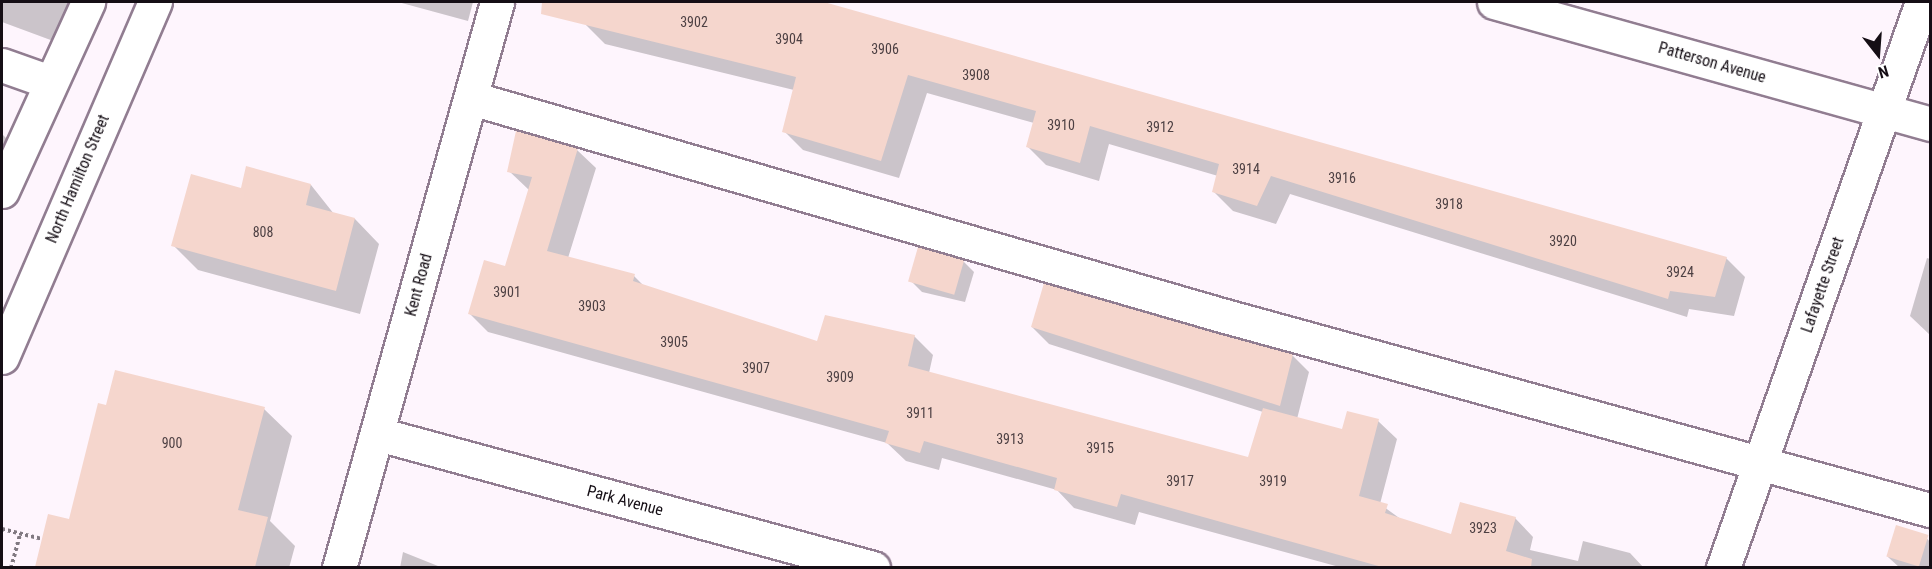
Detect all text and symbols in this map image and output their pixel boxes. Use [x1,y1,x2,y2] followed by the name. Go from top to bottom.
[680,14,708,30] house number: 3902
[1848,24,1908,84] north arrow
[775,31,803,47] house number: 3904
[1656,38,1768,88] street label: Patterson Avenue
[871,41,899,57] house number: 3906
[1876,61,1891,82] text: N
[962,67,990,83] house number: 3908
[42,112,114,246] street label: North Hamilton Street
[1047,117,1075,133] house number: 3910
[1146,119,1174,135] house number: 3912
[1232,161,1260,177] house number: 3914
[1328,170,1356,186] house number: 3916
[1435,196,1463,212] house number: 3918
[253,224,273,240] house number: 808
[1549,233,1577,249] house number: 3920
[1798,235,1848,335] street label: Lafayette Street
[401,251,437,319] street label: Kent Road
[1666,264,1694,280] house number: 3924
[493,284,521,300] house number: 3901
[578,298,606,314] house number: 3903
[660,334,688,350] house number: 3905
[742,360,770,376] house number: 3907
[826,369,854,385] house number: 3909
[906,405,934,421] house number: 3911
[996,431,1024,447] house number: 3913
[162,435,182,451] house number: 900
[1086,440,1114,456] house number: 3915
[1166,473,1194,489] house number: 3917
[1259,473,1287,489] house number: 3919
[585,482,665,520] street label: Park Avenue
[1469,520,1497,536] house number: 3923

